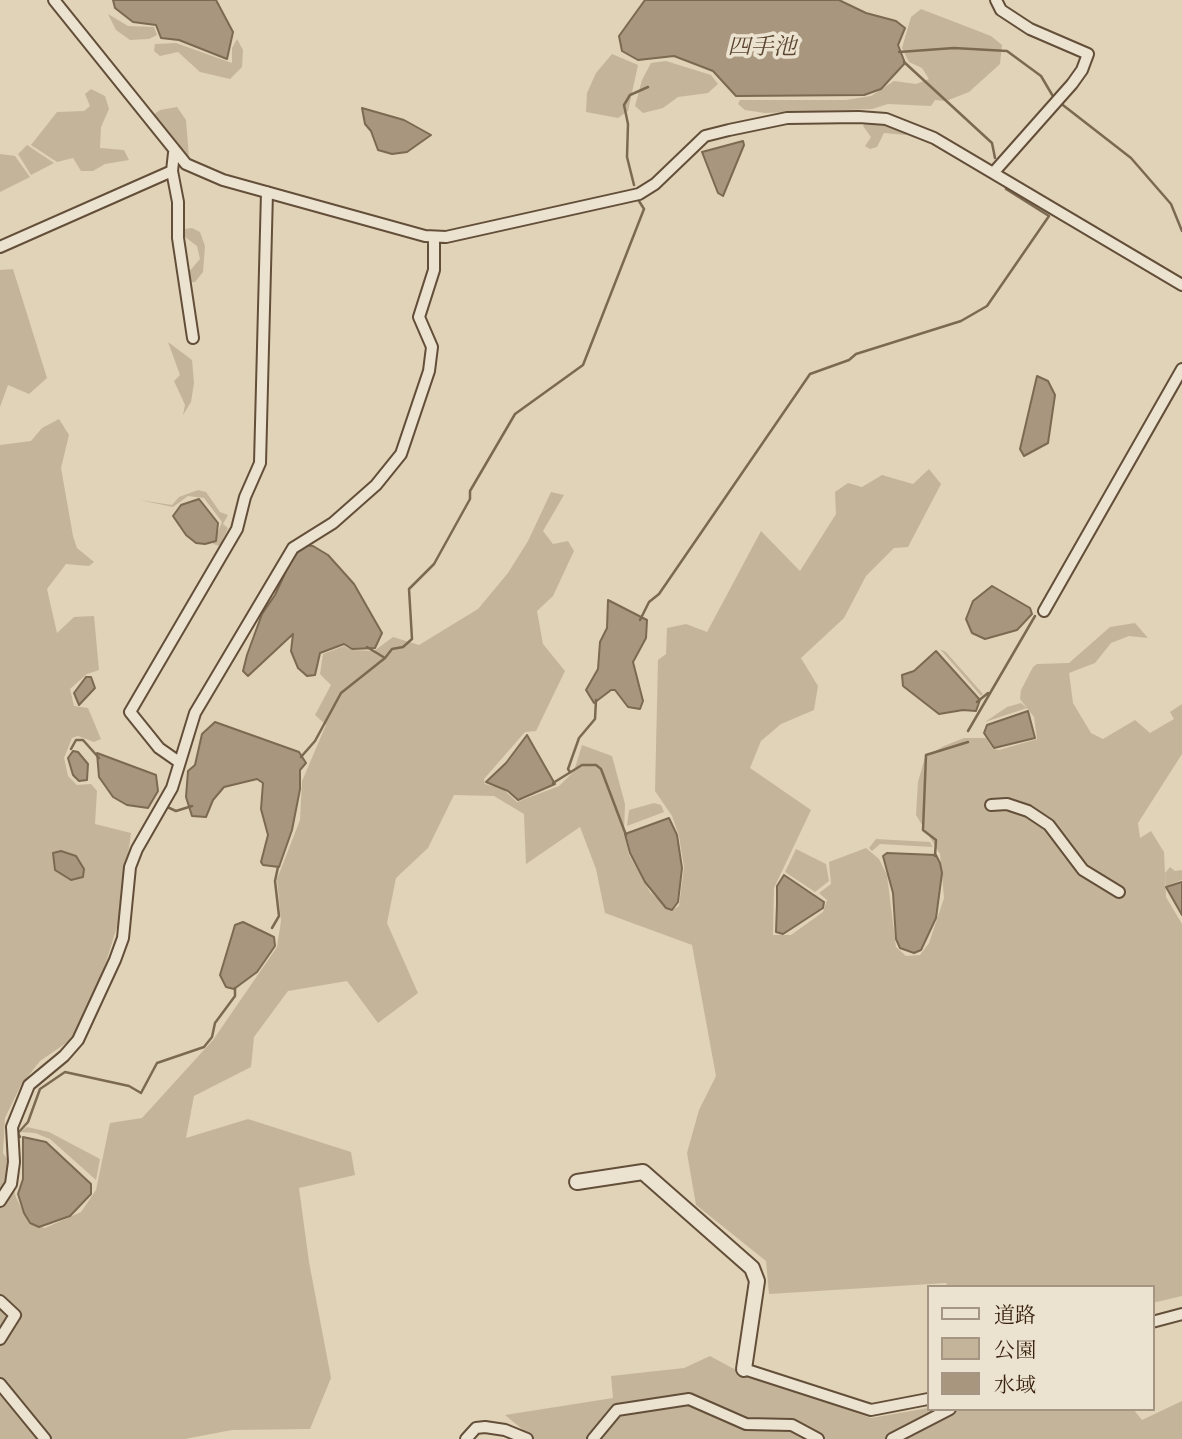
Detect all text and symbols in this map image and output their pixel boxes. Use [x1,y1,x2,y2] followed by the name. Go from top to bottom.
[728,35,796,63] water label: 四手池
[926,1285,1154,1411] legend
[994,1302,1036,1329] text: 道路
[994,1337,1036,1364] text: 公園
[994,1372,1036,1399] text: 水域

